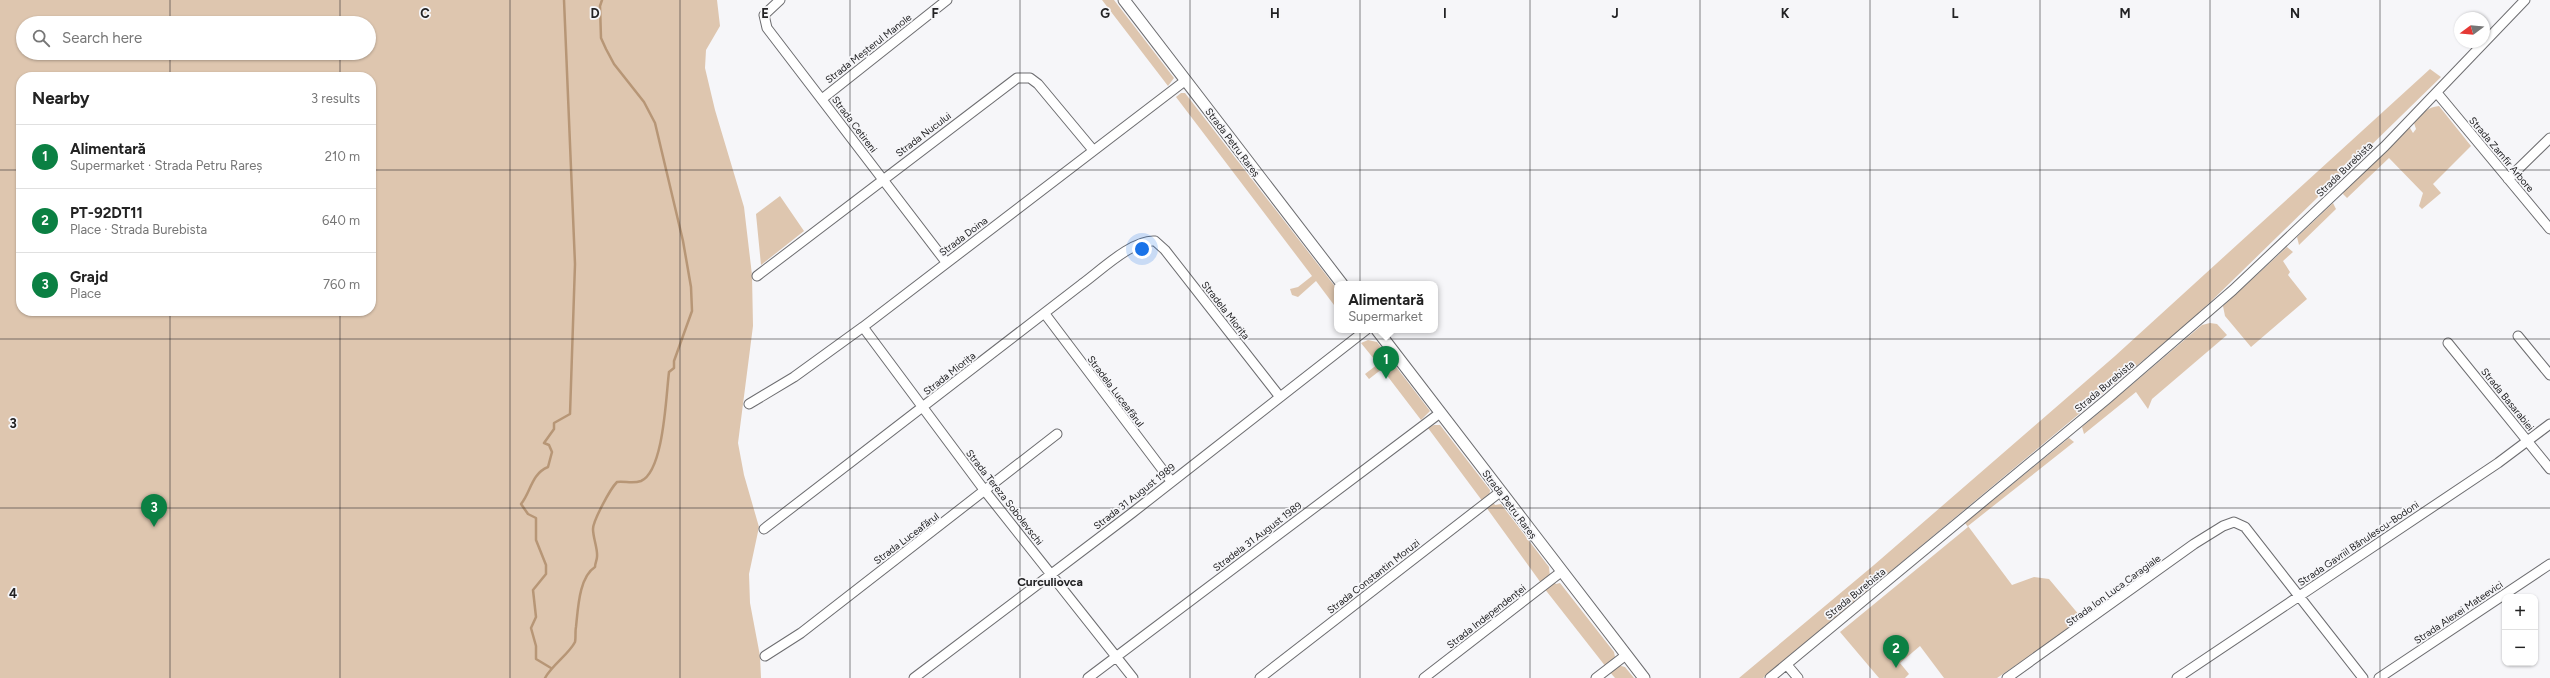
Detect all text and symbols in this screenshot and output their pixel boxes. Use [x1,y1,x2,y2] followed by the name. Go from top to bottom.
[420,6,430,21] text: C
[590,6,600,21] text: D
[761,6,769,21] text: E
[931,6,939,21] text: F
[1100,6,1110,21] text: G
[1270,6,1280,21] text: H
[1443,6,1447,21] text: I
[1611,6,1619,21] text: J
[1781,6,1790,21] text: K
[1952,6,1959,21] text: L
[2119,6,2131,21] text: M
[2290,6,2300,21] text: N
[823,10,914,86] street label: Strada Meșterul Manole
[2454,12,2490,48] north arrow
[16,16,376,60] search box
[30,27,52,49] icon: search
[62,29,142,47] text: Search here
[32,88,90,108] text: Nearby
[311,91,360,106] text: 3 results
[829,93,880,155] street label: Strada Cetireni
[1202,105,1263,180] street label: Strada Petru Rareș
[893,109,954,160] street label: Strada Nucului
[2466,114,2537,195] street label: Strada Zamfir Arbore
[2313,139,2376,200] street label: Strada Burebista
[70,140,146,158] text: Alimentară
[42,149,48,164] text: 1
[325,149,360,164] text: 210 m
[70,158,262,173] text: Supermarket · Strada Petru Rareș
[70,204,143,222] text: PT-92DT11
[41,213,49,228] text: 2
[322,213,360,228] text: 640 m
[936,214,990,259] street label: Strada Doina
[70,222,207,237] text: Place · Strada Burebista
[1132,239,1152,259] your location
[70,268,108,286] text: Grajd
[41,277,49,292] text: 3
[323,277,360,292] text: 760 m
[1199,278,1252,342] street label: Stradela Miorița
[1334,281,1438,333] popup
[70,286,101,301] text: Place
[1348,291,1424,309] text: Alimentară
[1348,309,1423,324] text: Supermarket
[1373,346,1399,379] pin: 1
[920,349,978,398] street label: Strada Miorița
[1084,353,1147,430] street label: Stradela Luceafărul
[2072,358,2137,415] street label: Strada Burebista
[2478,365,2537,433] street label: Strada Basarabiei
[9,416,17,431] text: 3
[963,447,1046,548] street label: Strada Tereza Sobolevschi
[1091,460,1178,532] street label: Strada 31 August 1989
[1479,467,1540,542] street label: Strada Petru Rareș
[141,494,167,527] pin: 3
[2295,498,2421,589] street label: Strada Gavriil Bănulescu-Bodoni
[1210,499,1305,574] street label: Stradela 31 August 1989
[871,510,942,567] street label: Strada Luceafărul
[1324,536,1422,617] street label: Strada Constantin Moruzi
[2063,551,2164,629] street label: Strada Ion Luca Caragiale
[1822,565,1888,622] street label: Strada Burebista
[1017,575,1083,589] district label: Curculiovca
[2411,578,2505,647] street label: Strada Alexei Mateevici
[1444,581,1528,651] street label: Strada Independenței
[9,586,17,601] text: 4
[2502,594,2538,666] map controls
[2502,594,2538,630] button: +
[2502,630,2538,666] button: −
[1883,635,1909,668] pin: 2

